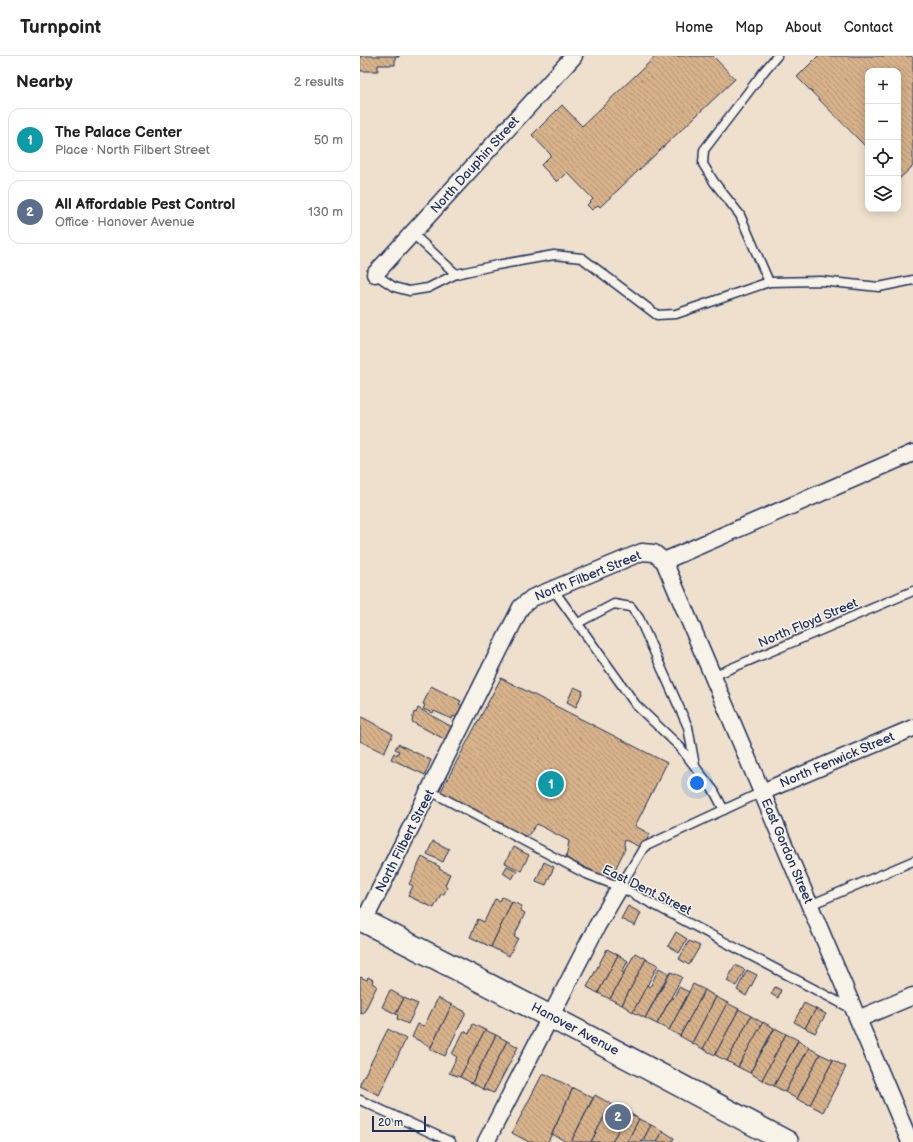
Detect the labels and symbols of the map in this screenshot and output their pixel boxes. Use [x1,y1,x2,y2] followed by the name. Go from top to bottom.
[427,113,523,217] street label: North Dauphin Street
[533,547,643,605] street label: North Filbert Street
[756,595,860,651] street label: North Floyd Street
[777,729,897,791] street label: North Fenwick Street
[538,769,564,799] pin: 1
[687,773,707,793] your location
[372,787,438,895] street label: North Filbert Street
[758,796,816,906] street label: East Gordon Street
[600,862,694,918] street label: East Dent Street
[528,999,622,1059] street label: Hanover Avenue
[605,1102,631,1132] pin: 2
[372,1114,426,1133] scale bar

